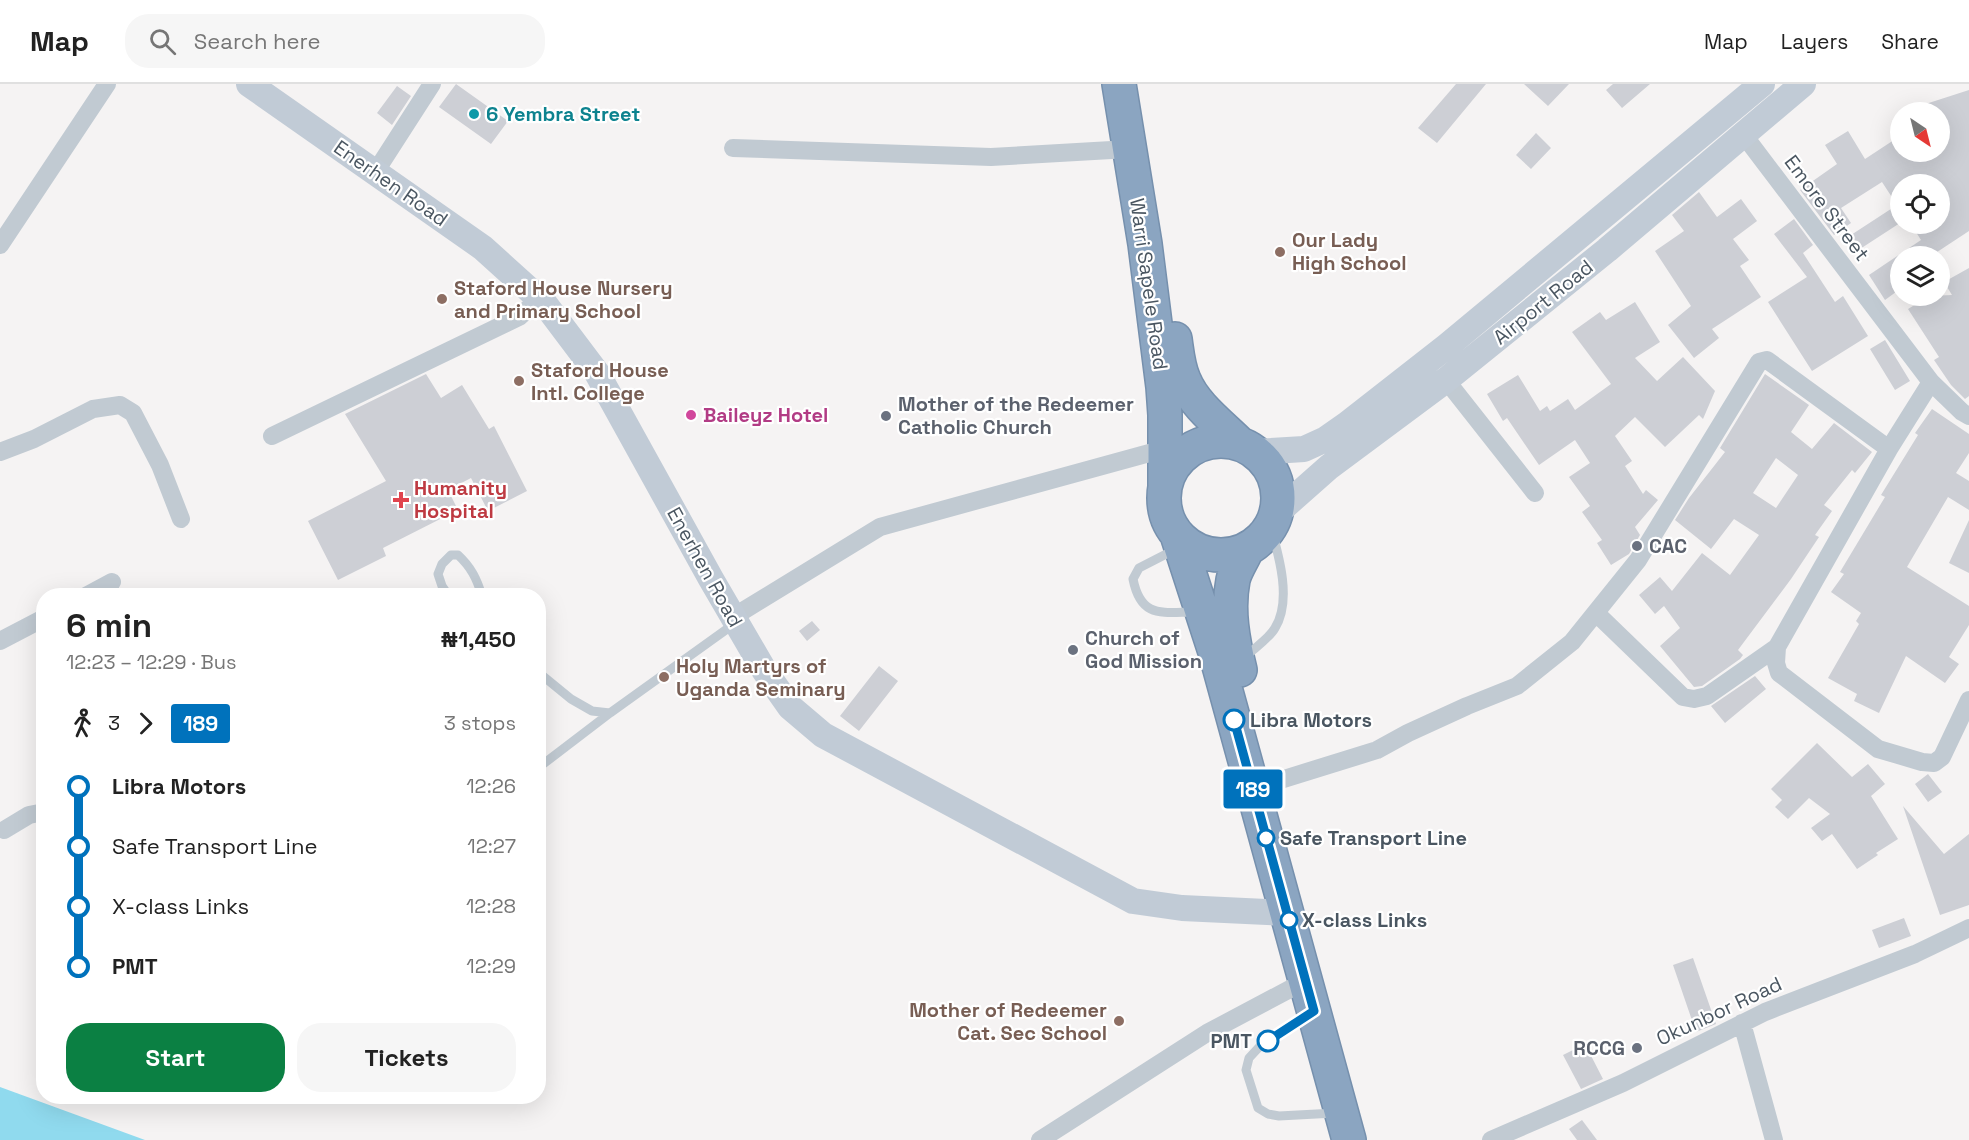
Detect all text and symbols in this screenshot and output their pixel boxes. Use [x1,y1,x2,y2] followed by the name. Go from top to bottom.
[125,14,545,68] search box
[30,23,89,59] text: Map
[146,25,179,58] icon: search
[194,27,321,55] text: Search here
[1704,28,1748,55] text: Map
[1781,28,1848,55] text: Layers
[1881,28,1939,55] text: Share
[486,101,640,127] place label: 6 Yembra Street
[1890,102,1950,162] north arrow
[1890,102,1950,306] map controls
[467,107,481,121] marker: 6 Yembra Street
[329,134,453,232] street label: Enerhen Road
[1779,150,1875,266] street label: Emore Street
[1890,174,1950,234] button: locate
[1124,196,1174,372] street label: Warri Sapele Road
[1292,227,1407,276] place label: Our Lady High School
[1273,245,1287,259] marker: Our Lady High School
[1890,246,1950,306] button: layers
[1488,254,1598,350] street label: Airport Road
[454,275,673,324] place label: Staford House Nursery and Primary School
[435,292,449,306] marker: Staford House Nursery and Primary School
[531,357,669,406] place label: Staford House Intl. College
[512,374,526,388] marker: Staford House Intl. College
[898,391,1134,440] place label: Mother of the Redeemer Catholic Church
[703,402,828,428] place label: Baileyz Hotel
[684,408,698,422] marker: Baileyz Hotel
[879,409,893,423] marker: Mother of the Redeemer Catholic Church
[414,475,507,524] place label: Humanity Hospital
[392,491,410,509] marker: Humanity Hospital
[661,502,749,632] street label: Enerhen Road
[1649,533,1687,559] place label: CAC
[1630,539,1644,553] marker: CAC
[66,605,152,647] text: 6 min
[440,625,516,653] text: ₦1,450
[1085,625,1202,674] place label: Church of God Mission
[1066,643,1080,657] marker: Church of God Mission
[66,649,237,675] text: 12:23 – 12:29 · Bus
[676,653,846,702] place label: Holy Martyrs of Uganda Seminary
[657,670,671,684] marker: Holy Martyrs of Uganda Seminary
[66,707,99,740] icon: walk
[129,707,162,740] icon: forward
[1250,707,1372,733] place label: Libra Motors
[1223,709,1245,731] marker: Libra Motors
[108,710,120,736] text: 3
[183,710,218,737] text: 189
[444,710,516,736] text: 3 stops
[1218,770,1288,808] line badge: 189
[112,772,246,800] text: Libra Motors
[466,773,516,799] text: 12:26
[1235,776,1271,803] text: 189
[1280,825,1467,851] place label: Safe Transport Line
[1257,829,1275,847] marker: Safe Transport Line
[112,832,317,860] text: Safe Transport Line
[467,833,516,859] text: 12:27
[112,892,249,920] text: X-class Links
[466,893,516,919] text: 12:28
[1302,907,1427,933] place label: X-class Links
[1280,911,1298,929] marker: X-class Links
[112,952,158,980] text: PMT
[466,953,516,979] text: 12:29
[1652,971,1786,1051] street label: Okunbor Road
[909,997,1107,1046] place label: Mother of Redeemer Cat. Sec School
[1112,1014,1126,1028] marker: Mother of Redeemer Cat. Sec School
[66,1023,285,1092] button: Start
[297,1023,516,1092] button: Tickets
[1211,1028,1252,1054] place label: PMT
[1257,1030,1279,1052] marker: PMT
[1573,1035,1625,1061] place label: RCCG
[1630,1041,1644,1055] marker: RCCG

